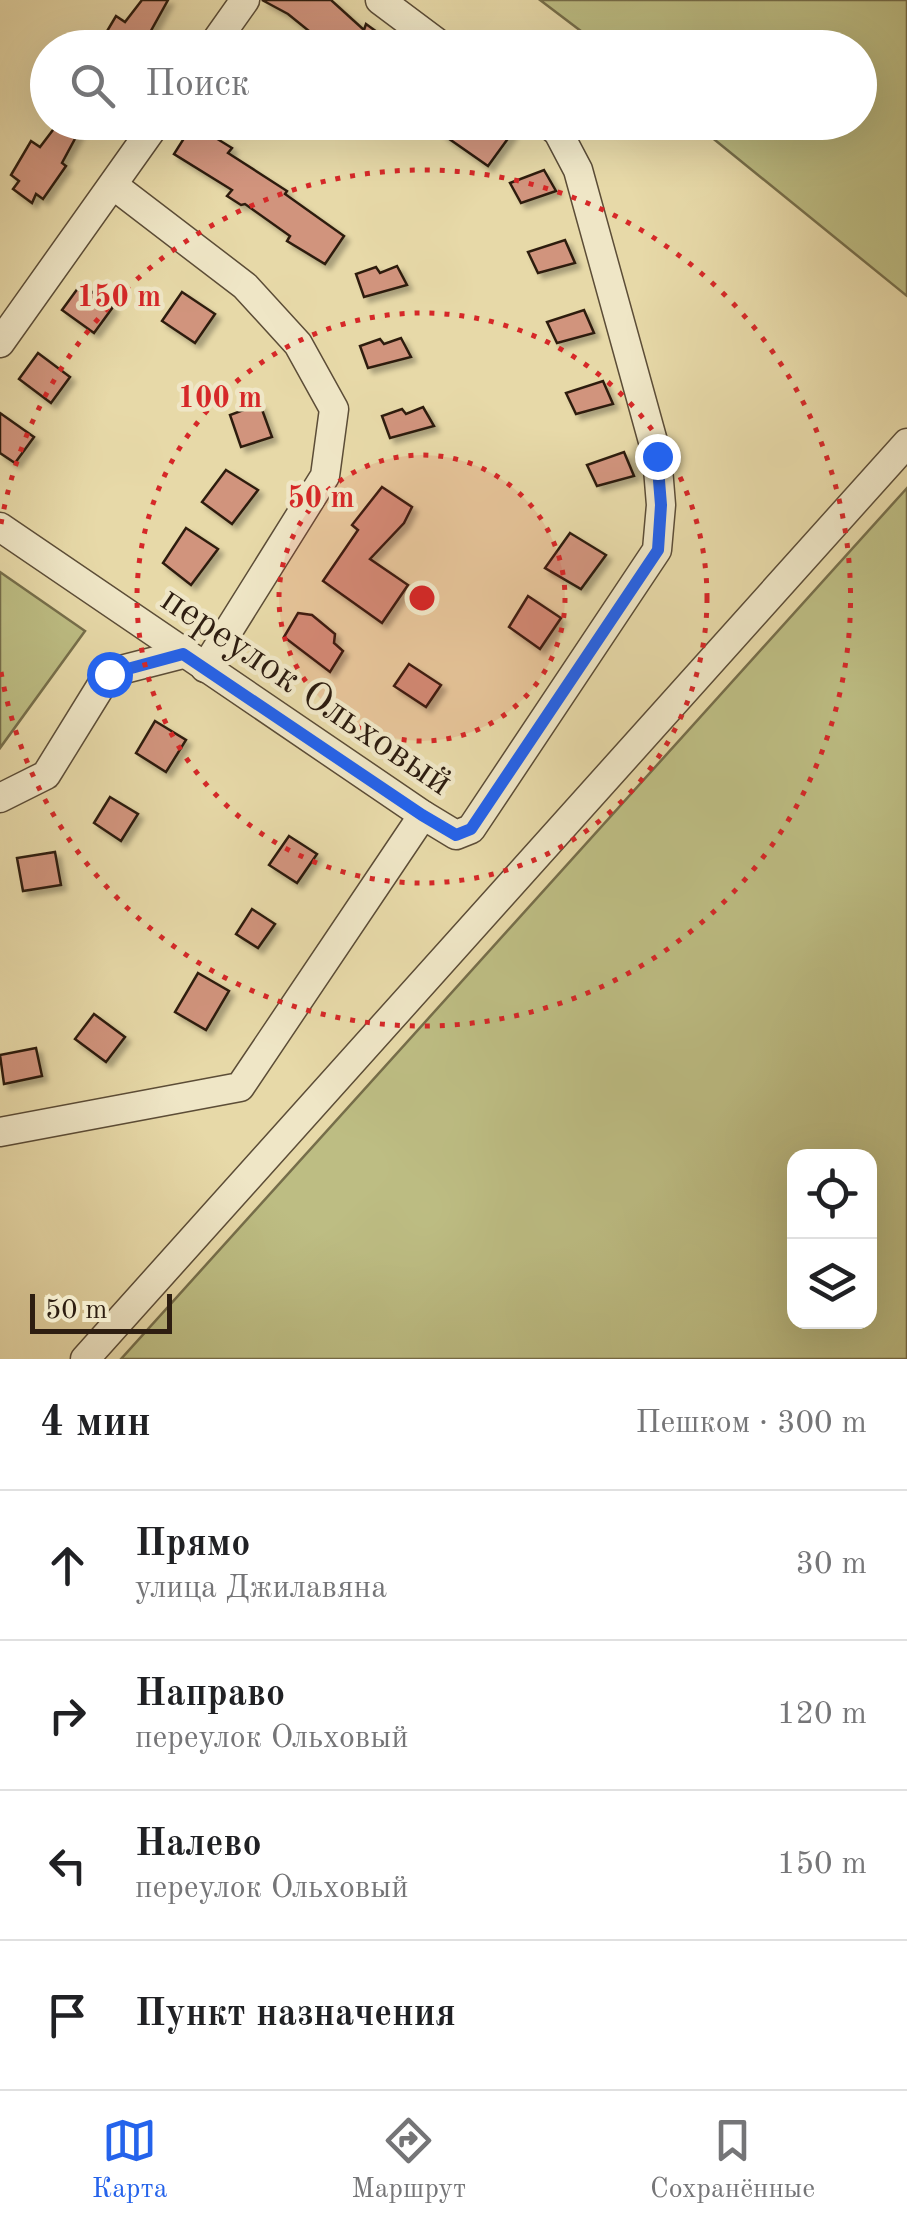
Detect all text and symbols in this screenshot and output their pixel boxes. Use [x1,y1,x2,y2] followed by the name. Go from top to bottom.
[30,30,877,140] search box
[65,58,120,113] icon: search
[145,66,250,104] text: Поиск
[77,283,161,313] text: 150 m
[178,384,262,414] text: 100 m
[635,434,681,480] route end
[287,484,355,514] text: 50 m
[153,580,459,804] street label: переулок Ольховый
[404,580,440,616] centre of rings
[87,652,133,698] route start
[787,1149,877,1329] map controls
[787,1149,877,1239] button: locate
[787,1239,877,1329] button: layers
[30,1289,172,1334] scale bar
[45,1297,108,1325] text: 50 m
[40,1403,151,1445] text: 4 мин
[635,1408,867,1440] text: Пешком · 300 m
[135,1526,250,1564] text: Прямо
[40,1538,95,1593] icon: ahead
[796,1549,867,1581] text: 30 m
[135,1573,387,1605] text: улица Джилавяна
[135,1676,285,1714] text: Направо
[40,1688,95,1743] icon: right
[777,1699,867,1731] text: 120 m
[135,1723,408,1755] text: переулок Ольховый
[135,1826,262,1864] text: Налево
[40,1838,95,1893] icon: left
[777,1849,867,1881] text: 150 m
[135,1873,408,1905] text: переулок Ольховый
[40,1988,95,2043] icon: arrive
[135,1996,456,2034] text: Пункт назначения
[92,2113,168,2208] tab: Карта
[351,2113,466,2208] tab: Маршрут
[650,2113,815,2208] tab: Сохранённые

